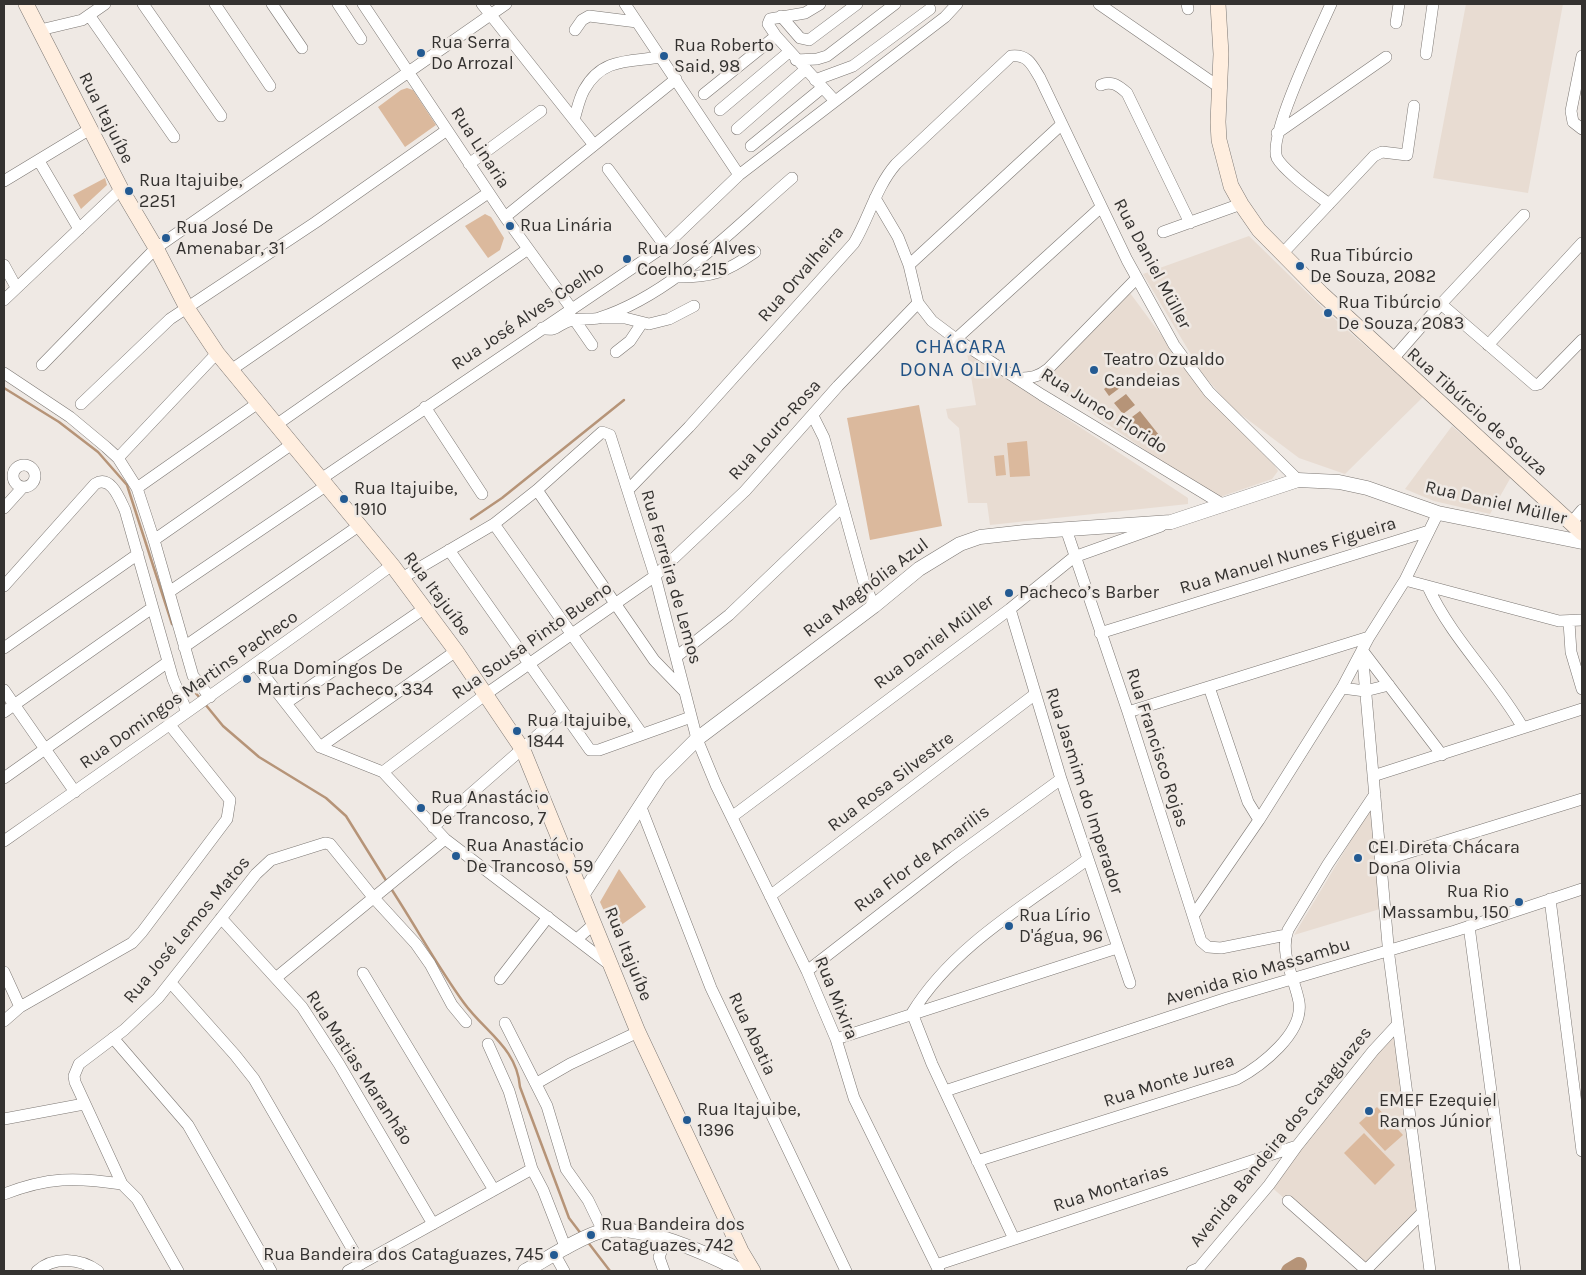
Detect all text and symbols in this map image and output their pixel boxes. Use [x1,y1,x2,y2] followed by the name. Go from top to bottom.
[431,32,514,74] place label: Rua Serra Do Arrozal
[674,35,774,78] place label: Rua Roberto Said, 98
[415,47,427,59] marker: Rua Serra Do Arrozal
[658,50,670,62] marker: Rua Roberto Said, 98
[74,69,138,167] street label: Rua Itajuíbe
[446,103,514,193] street label: Rua Linaria
[139,170,242,212] place label: Rua Itajuibe, 2251
[123,185,135,197] marker: Rua Itajuibe, 2251
[1109,195,1195,333] street label: Rua Daniel Müller
[520,215,612,237] place label: Rua Linária
[176,217,285,260] place label: Rua José De Amenabar, 31
[504,220,516,232] marker: Rua Linária
[753,222,849,326] street label: Rua Orvalheira
[160,232,172,244] marker: Rua José De Amenabar, 31
[637,238,756,280] place label: Rua José Alves Coelho, 215
[1310,245,1436,288] place label: Rua Tibúrcio De Souza, 2082
[621,253,633,265] marker: Rua José Alves Coelho, 215
[448,257,608,375] street label: Rua José Alves Coelho
[1294,260,1306,272] marker: Rua Tibúrcio De Souza, 2082
[1338,292,1464,334] place label: Rua Tibúrcio De Souza, 2083
[1322,307,1334,319] marker: Rua Tibúrcio De Souza, 2083
[898,335,1024,382] district label: CHÁCARA DONA OLIVIA
[1402,343,1552,481] street label: Rua Tibúrcio de Souza
[1104,349,1225,392] place label: Teatro Ozualdo Candeias
[1037,363,1171,459] street label: Rua Junco Florido
[1088,364,1100,376] marker: Teatro Ozualdo Candeias
[724,375,826,485] street label: Rua Louro-Rosa
[1423,476,1569,530] street label: Rua Daniel Müller
[354,478,457,520] place label: Rua Itajuibe, 1910
[636,487,706,667] street label: Rua Ferreira de Lemos
[338,493,350,505] marker: Rua Itajuibe, 1910
[1177,513,1399,599] street label: Rua Manuel Nunes Figueira
[799,534,933,642] street label: Rua Magnólia Azul
[398,548,476,640] street label: Rua Itajuíbe
[448,578,616,704] street label: Rua Sousa Pinto Bueno
[1019,582,1159,604] place label: Pacheco’s Barber
[1003,587,1015,599] marker: Pacheco’s Barber
[870,590,998,694] street label: Rua Daniel Müller
[76,606,302,774] street label: Rua Domingos Martins Pacheco
[257,658,433,701] place label: Rua Domingos De Martins Pacheco, 334
[1121,666,1193,830] street label: Rua Francisco Rojas
[241,673,253,685] marker: Rua Domingos De Martins Pacheco, 334
[1040,685,1128,897] street label: Rua Jasmim do Imperador
[527,710,630,752] place label: Rua Itajuibe, 1844
[511,725,523,737] marker: Rua Itajuibe, 1844
[824,728,958,836] street label: Rua Rosa Silvestre
[431,787,549,830] place label: Rua Anastácio De Trancoso, 7
[850,801,994,917] street label: Rua Flor de Amarilis
[415,802,427,814] marker: Rua Anastácio De Trancoso, 7
[466,835,593,878] place label: Rua Anastácio De Trancoso, 59
[1368,837,1520,880] place label: CEI Direta Chácara Dona Olivia
[450,850,462,862] marker: Rua Anastácio De Trancoso, 59
[119,852,255,1008] street label: Rua José Lemos Matos
[1352,852,1364,864] marker: CEI Direta Chácara Dona Olivia
[1382,881,1509,924] place label: Rua Rio Massambu, 150
[1513,896,1525,908] marker: Rua Rio Massambu, 150
[599,904,657,1004] street label: Rua Itajuíbe
[1019,905,1103,948] place label: Rua Lírio D'água, 96
[1003,920,1015,932] marker: Rua Lírio D'água, 96
[1163,934,1353,1010] street label: Avenida Rio Massambu
[810,953,862,1043] street label: Rua Mixira
[301,987,417,1149] street label: Rua Matias Maranhão
[723,989,781,1079] street label: Rua Abatia
[1185,1022,1377,1252] street label: Avenida Bandeira dos Cataguazes
[1101,1050,1237,1112] street label: Rua Monte Jurea
[1379,1090,1497,1132] place label: EMEF Ezequiel Ramos Júnior
[697,1099,800,1142] place label: Rua Itajuibe, 1396
[1363,1105,1375,1117] marker: EMEF Ezequiel Ramos Júnior
[681,1114,693,1126] marker: Rua Itajuibe, 1396
[1051,1159,1171,1217] street label: Rua Montarias
[601,1214,745,1256] place label: Rua Bandeira dos Cataguazes, 742
[585,1229,597,1241] marker: Rua Bandeira dos Cataguazes, 742
[263,1244,544,1266] place label: Rua Bandeira dos Cataguazes, 745
[548,1249,560,1261] marker: Rua Bandeira dos Cataguazes, 745

